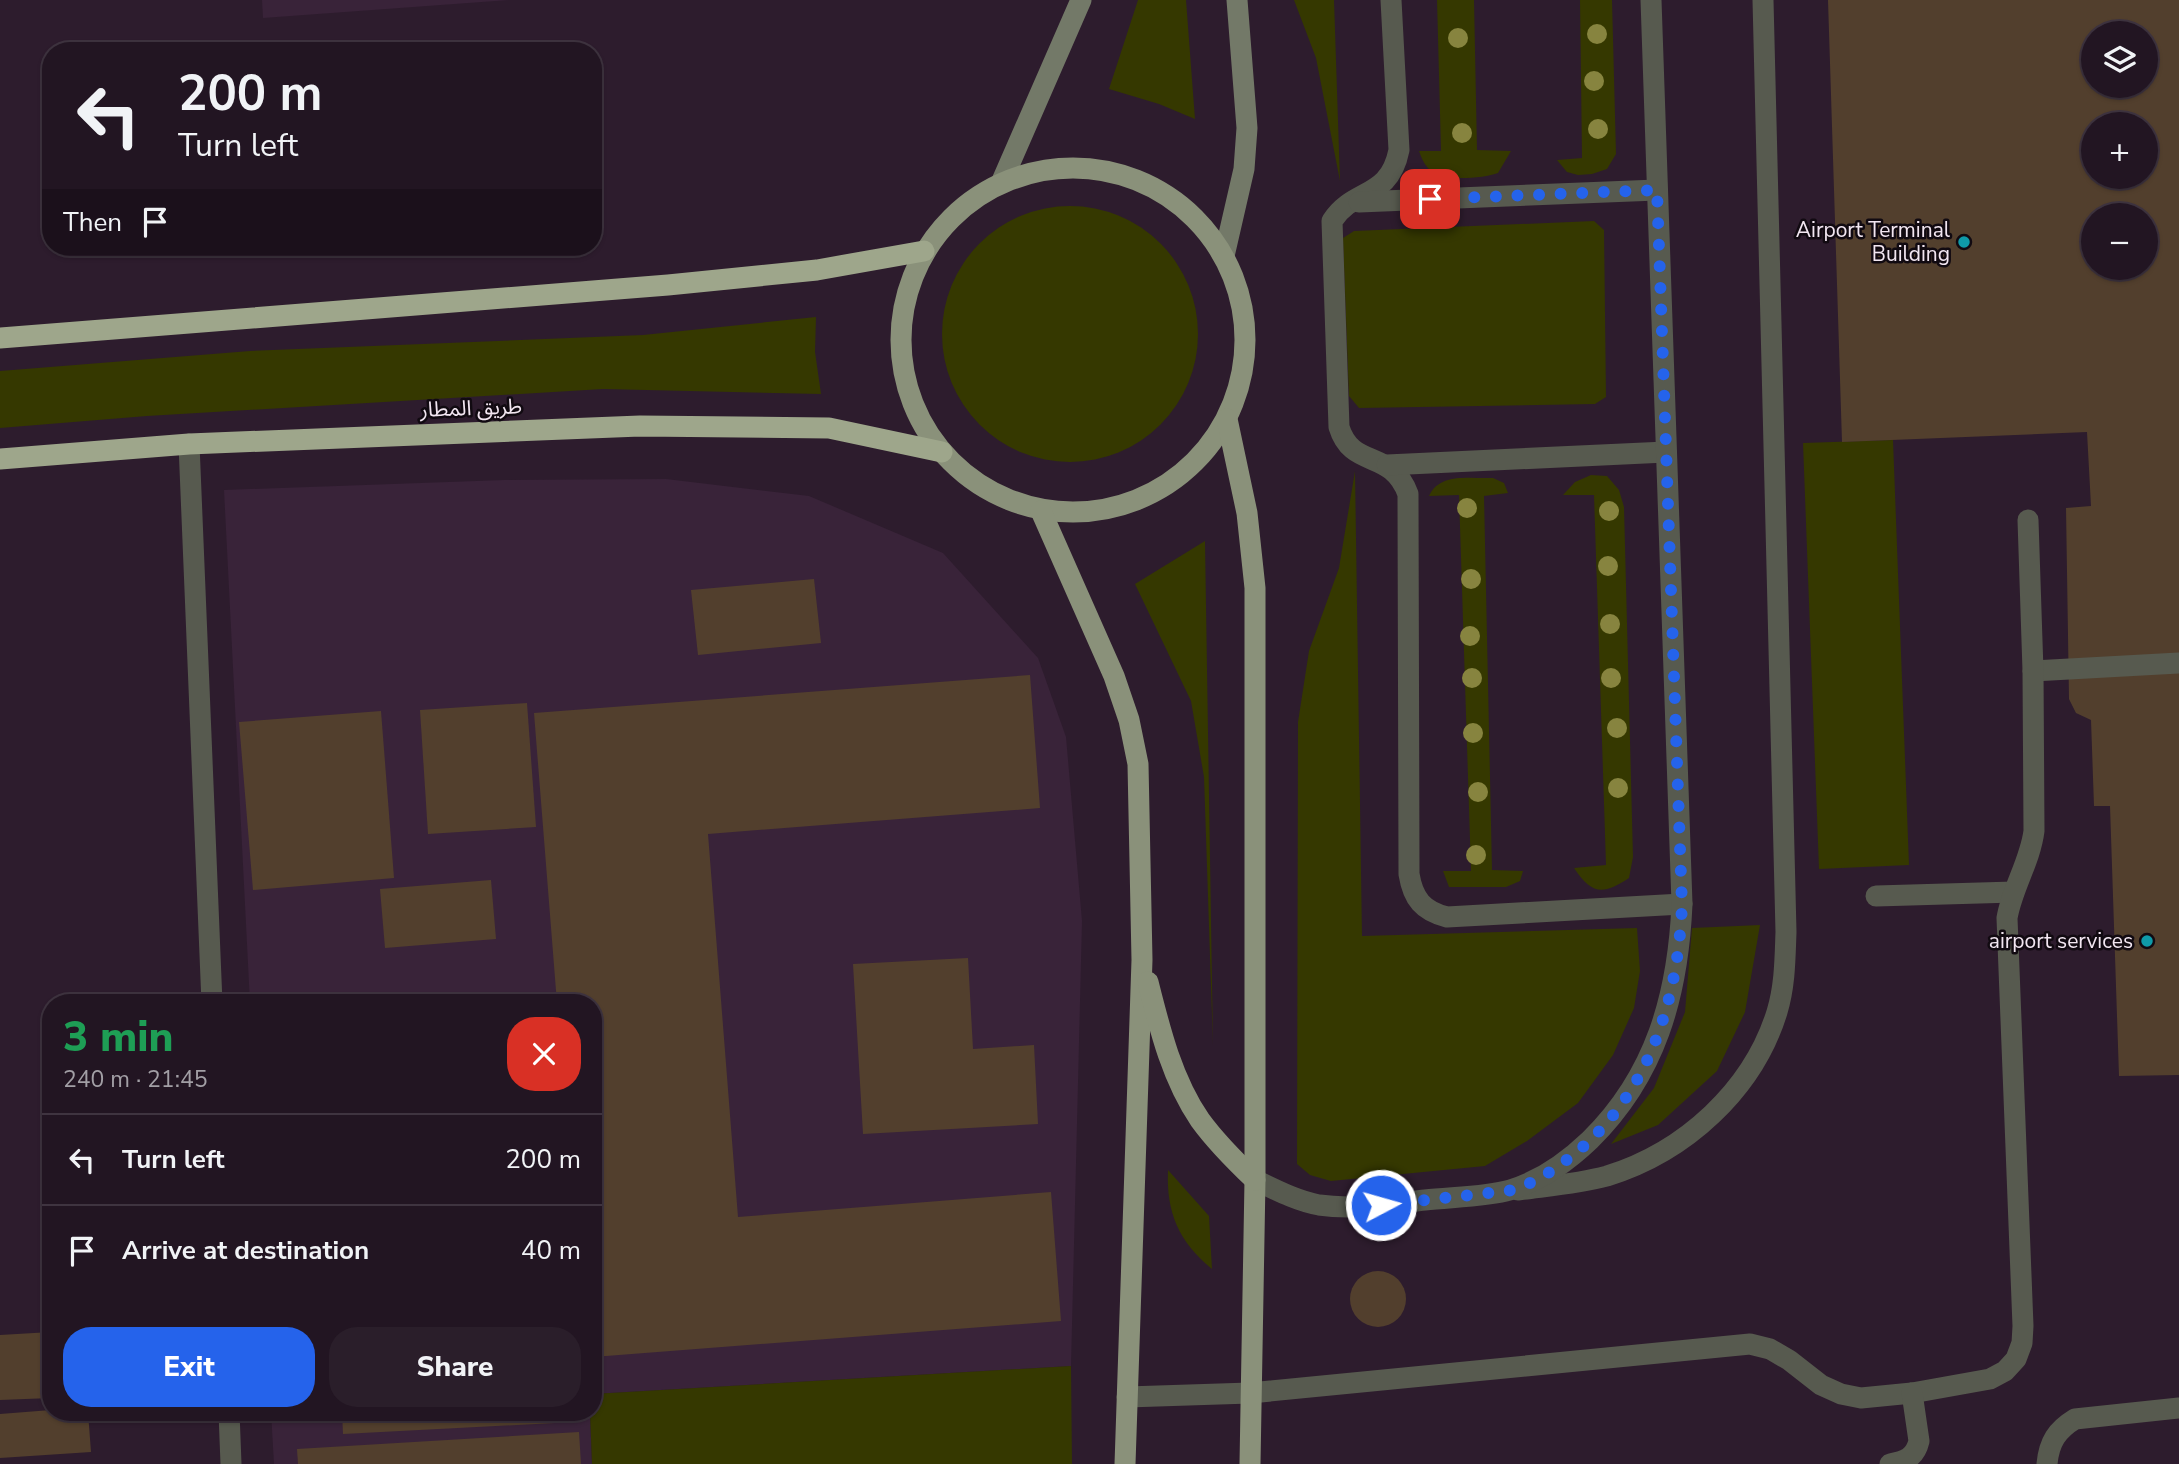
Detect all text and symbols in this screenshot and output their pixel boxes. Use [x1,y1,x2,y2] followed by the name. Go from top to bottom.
[2081,21,2158,280] map controls
[2081,21,2158,98] button: layers
[178,60,322,127] text: 200 m
[63,70,154,161] icon: left
[2081,112,2158,189] button: +
[178,124,298,167] text: Turn left
[1400,169,1460,229] pin
[1411,180,1449,218] icon: arrive
[136,203,174,241] icon: arrive
[2081,203,2158,280] button: −
[63,205,122,240] text: Then
[1796,216,1951,268] place label: Airport Terminal Building
[1956,234,1972,250] marker: Airport Terminal Building
[419,392,522,424] street label: طريق المطار
[1989,927,2133,955] place label: airport services
[2139,933,2155,949] marker: airport services
[63,1009,173,1066] text: 3 min
[507,1017,581,1091] button: close
[63,1064,208,1095] text: 240 m · 21:45
[63,1141,101,1179] icon: left
[122,1142,225,1177] text: Turn left
[505,1142,581,1177] text: 200 m
[1344,1168,1418,1242] position arrow
[63,1232,101,1270] icon: arrive
[122,1233,369,1268] text: Arrive at destination
[521,1233,581,1268] text: 40 m
[63,1327,315,1407] button: Exit
[329,1327,581,1407] button: Share

